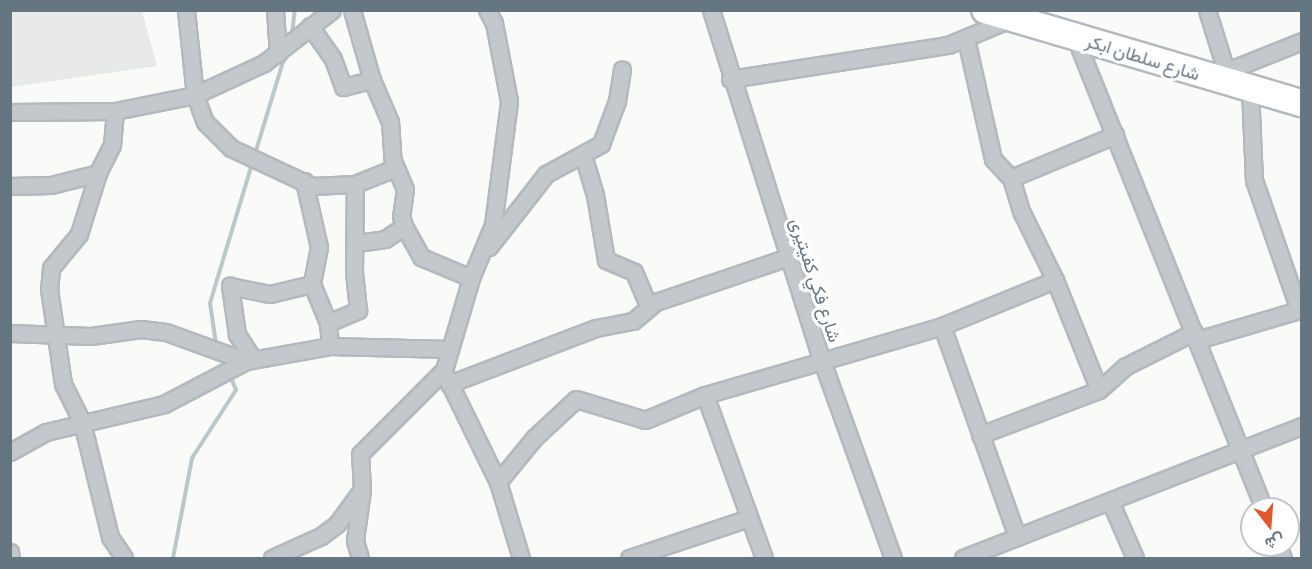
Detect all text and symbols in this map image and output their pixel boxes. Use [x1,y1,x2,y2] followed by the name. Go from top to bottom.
[1083,29,1203,85] street label: شارع سلطان ابكر
[786,215,846,345] street label: شارع فكي كفيتيرى
[1240,497,1300,557] north arrow
[1262,529,1287,556] text: ش

